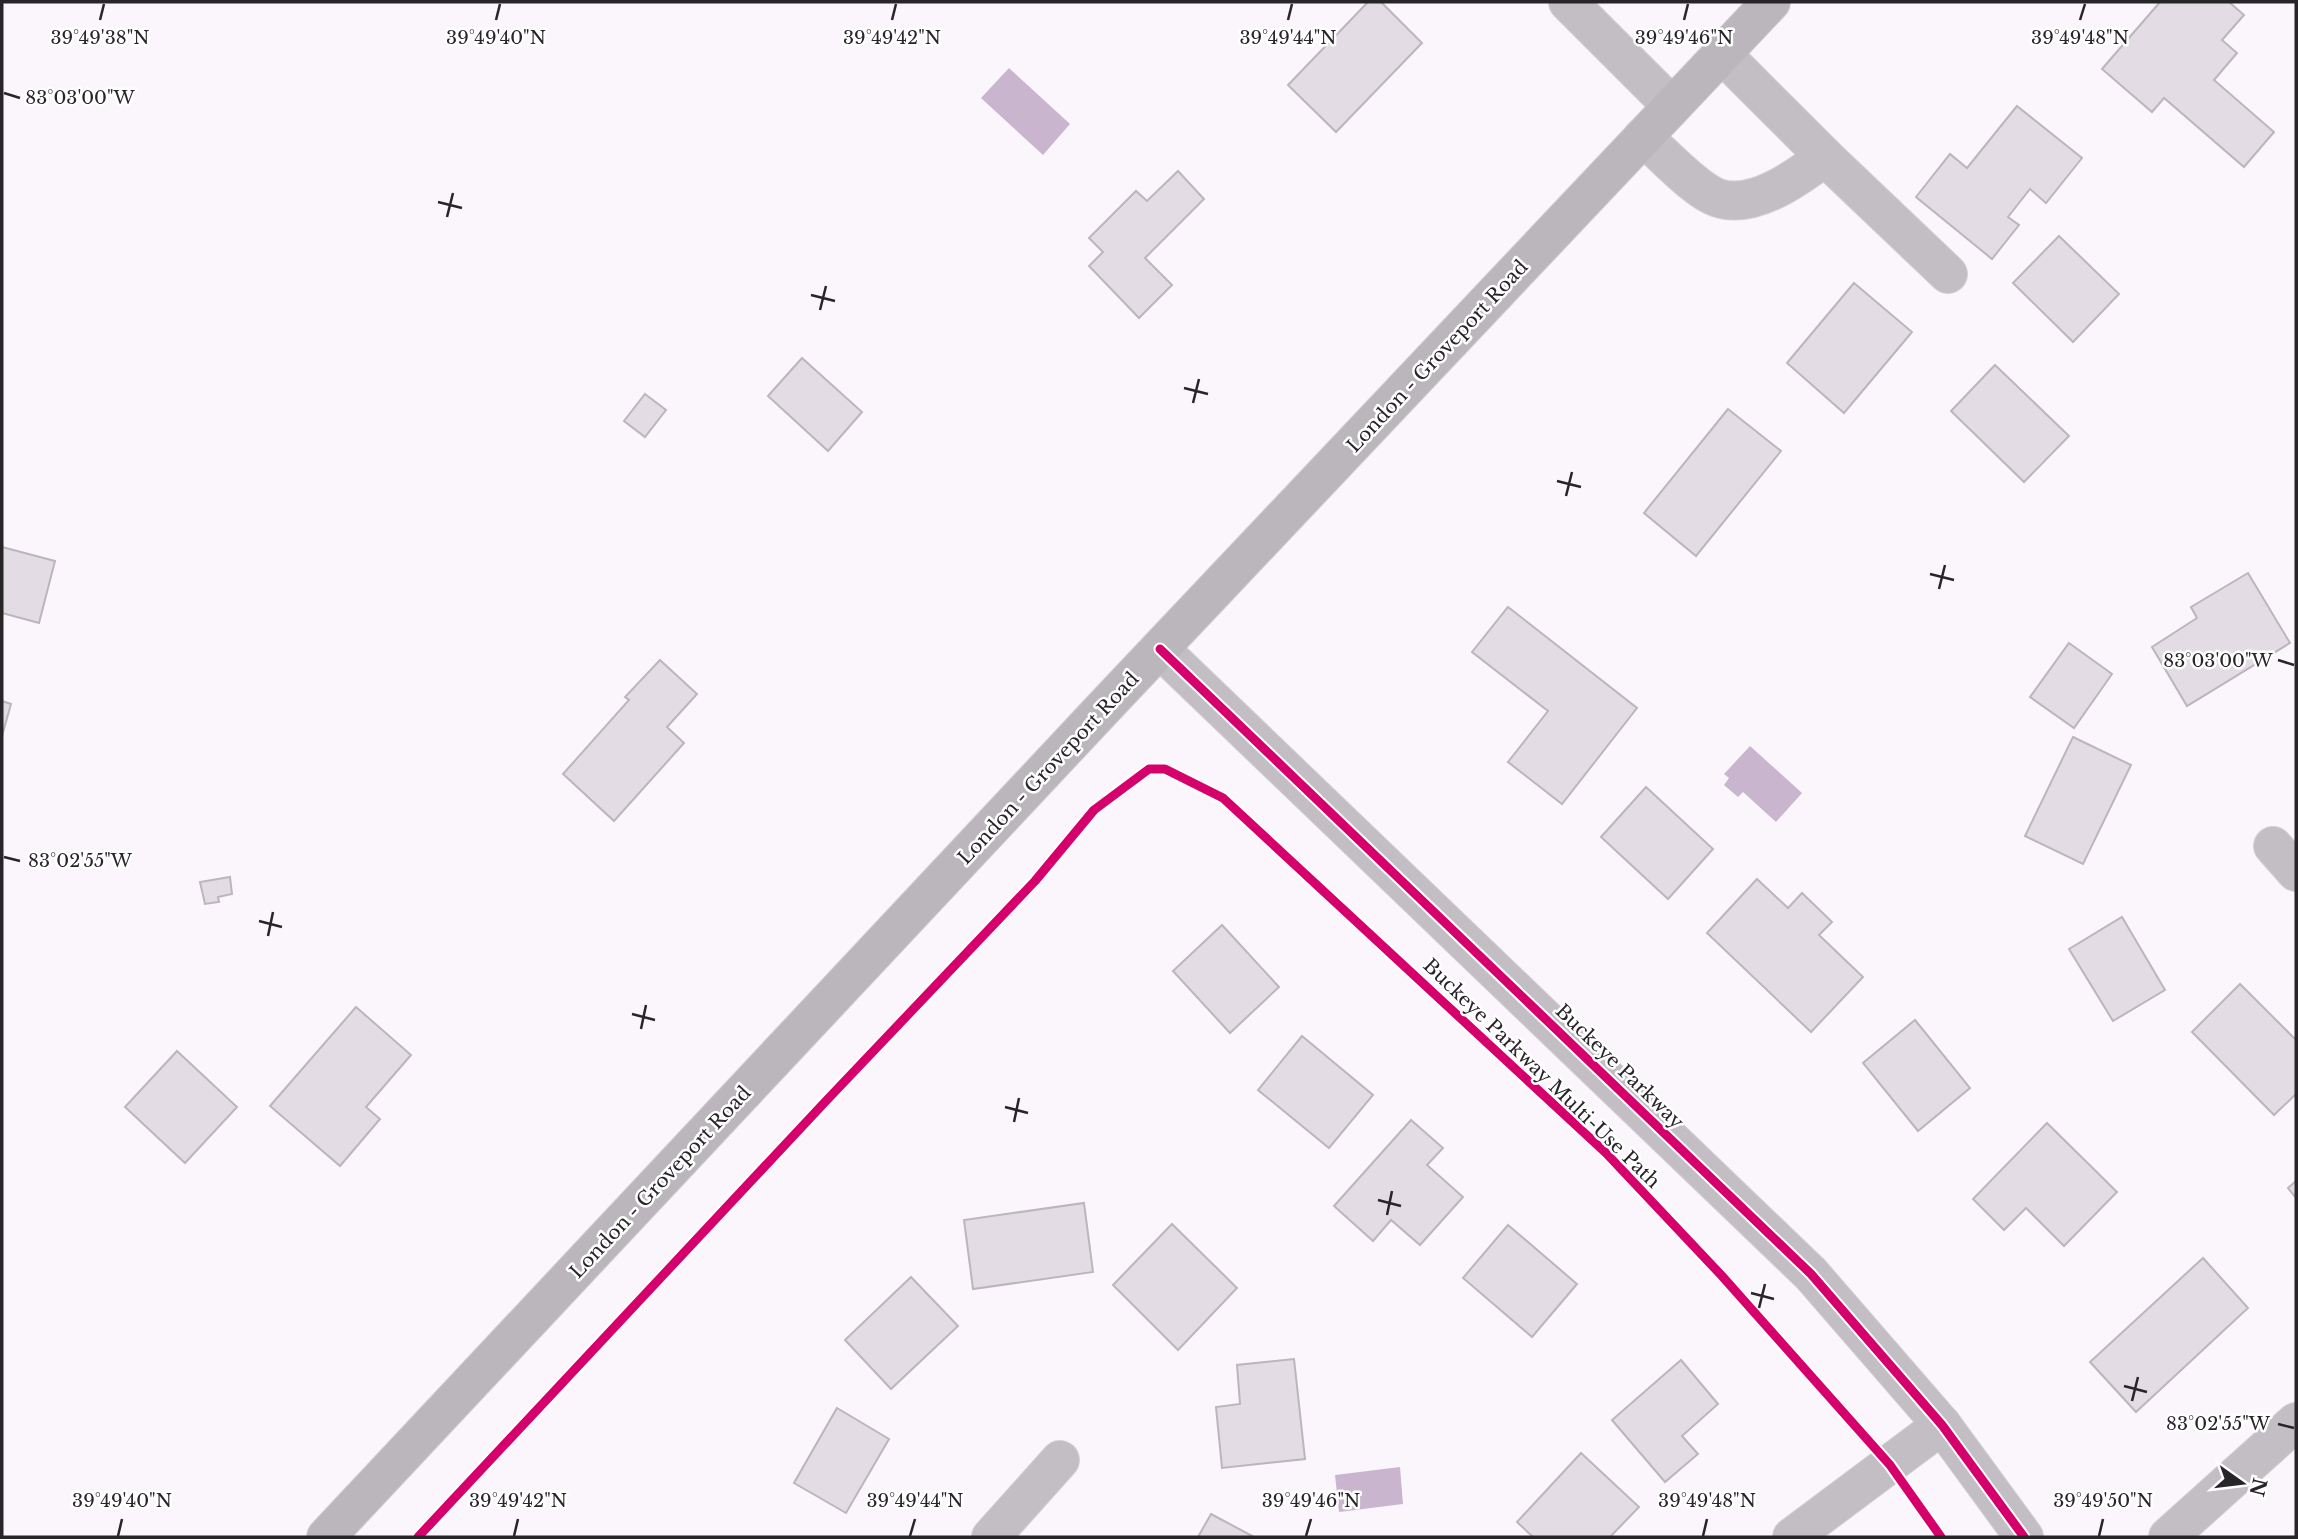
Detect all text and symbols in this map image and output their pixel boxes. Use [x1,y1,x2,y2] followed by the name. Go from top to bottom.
[50,27,150,49] text: 39°49'38"N
[446,27,546,49] text: 39°49'40"N
[843,27,941,49] text: 39°49'42"N
[1239,27,1337,49] text: 39°49'44"N
[1635,27,1733,49] text: 39°49'46"N
[2031,27,2129,49] text: 39°49'48"N
[25,87,136,109] text: 83°03'00"W
[1342,255,1533,457] street label: London - Groveport Road
[2163,650,2274,672] text: 83°03'00"W
[953,667,1144,869] street label: London - Groveport Road
[28,850,133,872] text: 83°02'55"W
[1419,954,1665,1193] street label: Buckeye Parkway Multi-Use Path
[1551,999,1689,1134] street label: Buckeye Parkway
[565,1081,756,1283] street label: London - Groveport Road
[2166,1413,2271,1435] text: 83°02'55"W
[2207,1448,2277,1518] north arrow
[2245,1476,2271,1499] text: N
[72,1490,172,1512] text: 39°49'40"N
[469,1490,567,1512] text: 39°49'42"N
[866,1490,964,1512] text: 39°49'44"N
[1262,1490,1360,1512] text: 39°49'46"N
[1658,1490,1756,1512] text: 39°49'48"N
[2053,1490,2153,1512] text: 39°49'50"N

